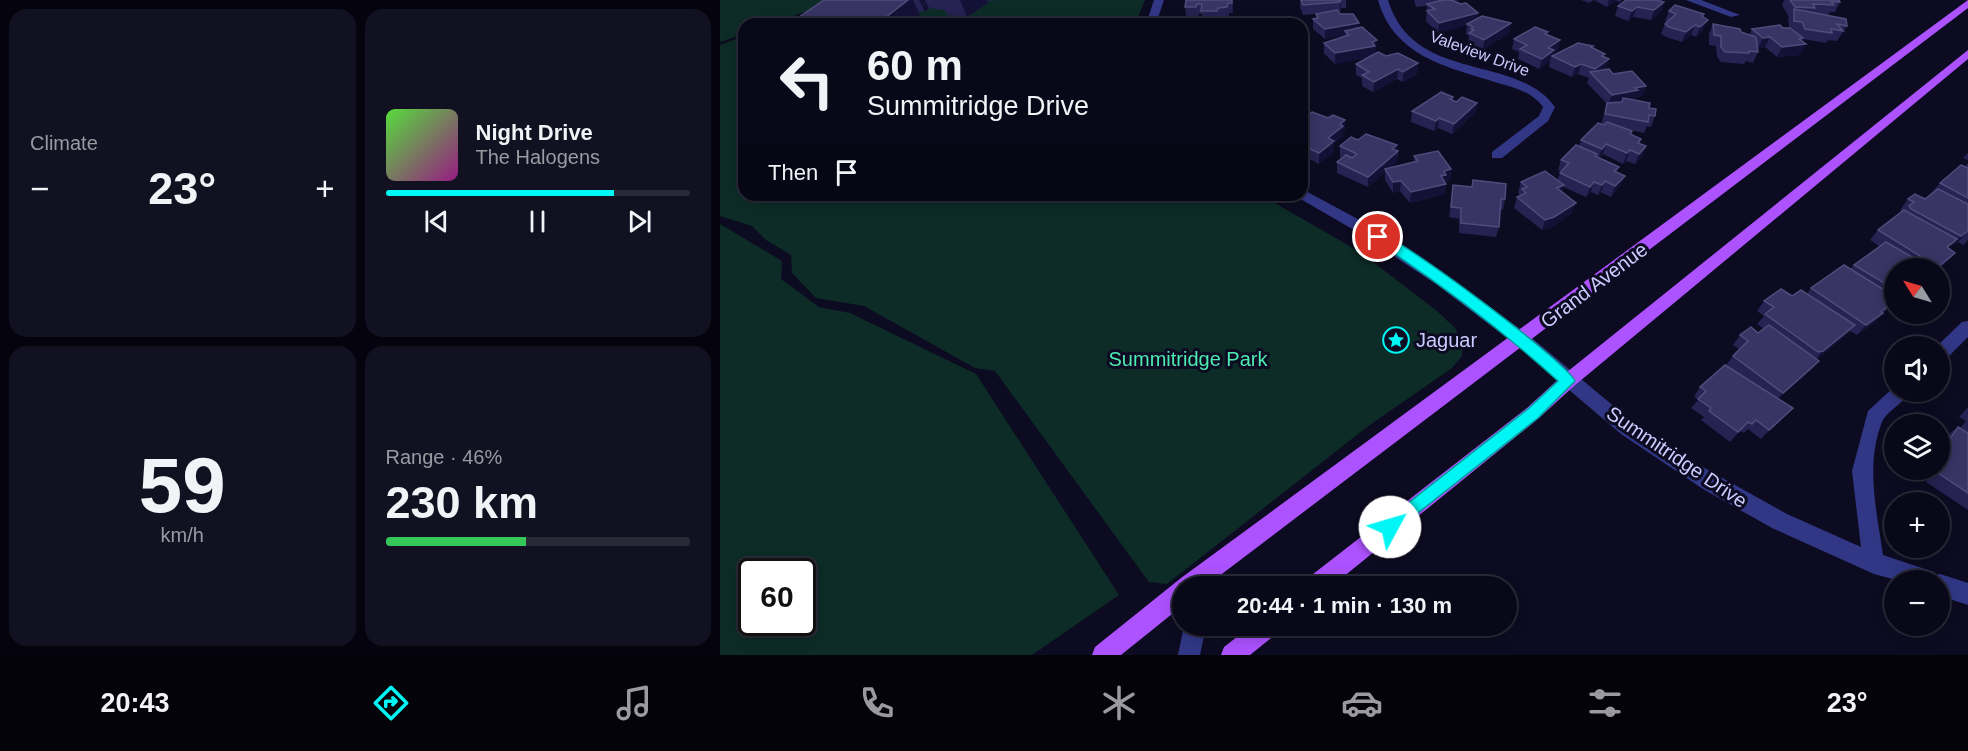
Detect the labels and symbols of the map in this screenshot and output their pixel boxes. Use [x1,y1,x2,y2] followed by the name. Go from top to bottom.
[1428,28,1532,79] street label: Valeview Drive
[1352,211,1403,262] pin
[1536,238,1652,332] street label: Grand Avenue
[1884,258,1950,324] north arrow
[1381,325,1411,355] place icon: Jaguar
[1416,329,1477,351] place label: Jaguar
[1109,348,1268,370] park label: Summitridge Park
[1603,402,1751,512] street label: Summitridge Drive
[1358,495,1422,559] position arrow
[738,558,816,636] speed limit sign: 60

